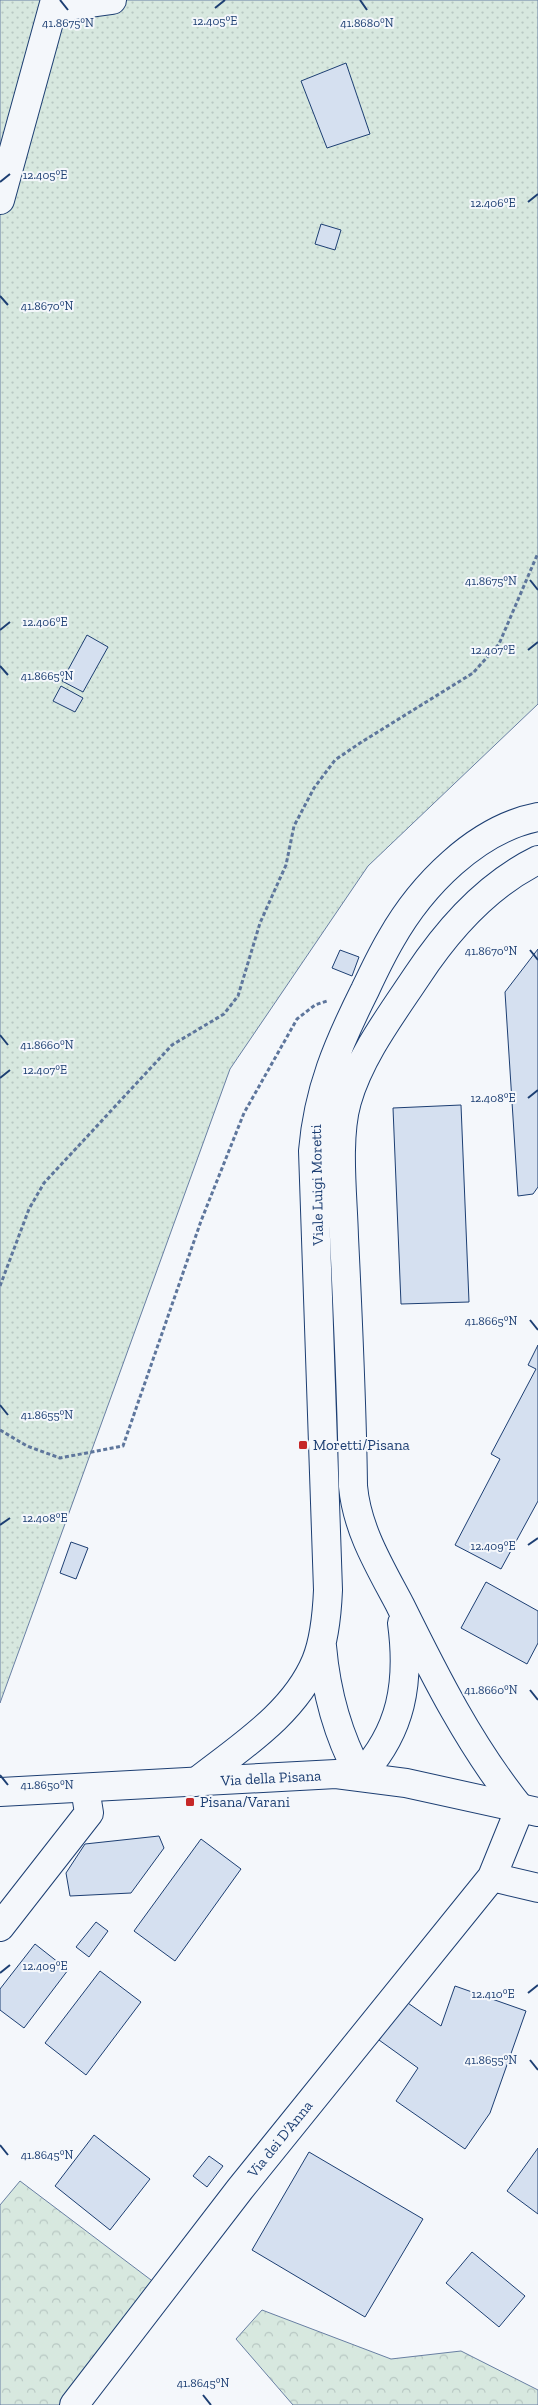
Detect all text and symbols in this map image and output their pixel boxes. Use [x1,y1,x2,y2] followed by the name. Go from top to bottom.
[193,14,237,28] text: 12.405°E
[42,16,94,30] text: 41.8675°N
[340,16,394,30] text: 41.8680°N
[23,168,67,182] text: 12.405°E
[471,196,515,210] text: 12.406°E
[21,299,73,313] text: 41.8670°N
[465,574,517,588] text: 41.8675°N
[23,615,67,629] text: 12.406°E
[471,643,515,657] text: 12.407°E
[21,669,73,683] text: 41.8665°N
[465,944,517,958] text: 41.8670°N
[20,1038,74,1052] text: 41.8660°N
[23,1063,67,1077] text: 12.407°E
[471,1091,515,1105] text: 12.408°E
[307,1124,327,1247] street label: Viale Luigi Moretti
[465,1314,517,1328] text: 41.8665°N
[21,1408,73,1422] text: 41.8655°N
[313,1436,410,1454] place label: Moretti/Pisana
[297,1439,309,1451] marker: Moretti/Pisana
[23,1511,67,1525] text: 12.408°E
[471,1539,515,1553] text: 12.409°E
[464,1683,518,1697] text: 41.8660°N
[219,1766,322,1790] street label: Via della Pisana
[20,1778,74,1792] text: 41.8650°N
[200,1793,290,1811] place label: Pisana/Varani
[184,1796,196,1808] marker: Pisana/Varani
[23,1959,67,1973] text: 12.409°E
[471,1987,515,2001] text: 12.410°E
[465,2053,517,2067] text: 41.8655°N
[243,2097,317,2182] street label: Via dei D’Anna
[21,2148,73,2162] text: 41.8645°N
[177,2376,229,2390] text: 41.8645°N

